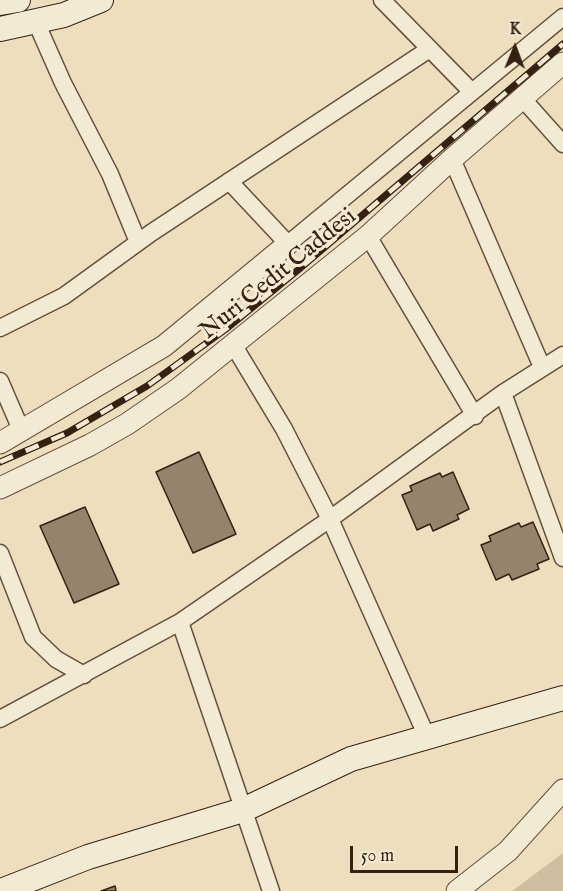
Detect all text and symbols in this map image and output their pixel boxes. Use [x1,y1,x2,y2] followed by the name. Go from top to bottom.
[485,18,545,78] north arrow
[509,20,521,40] text: K
[195,203,363,347] street label: Nuri Cedit Caddesi
[353,834,461,872] scale bar
[361,845,394,868] text: 50 m

